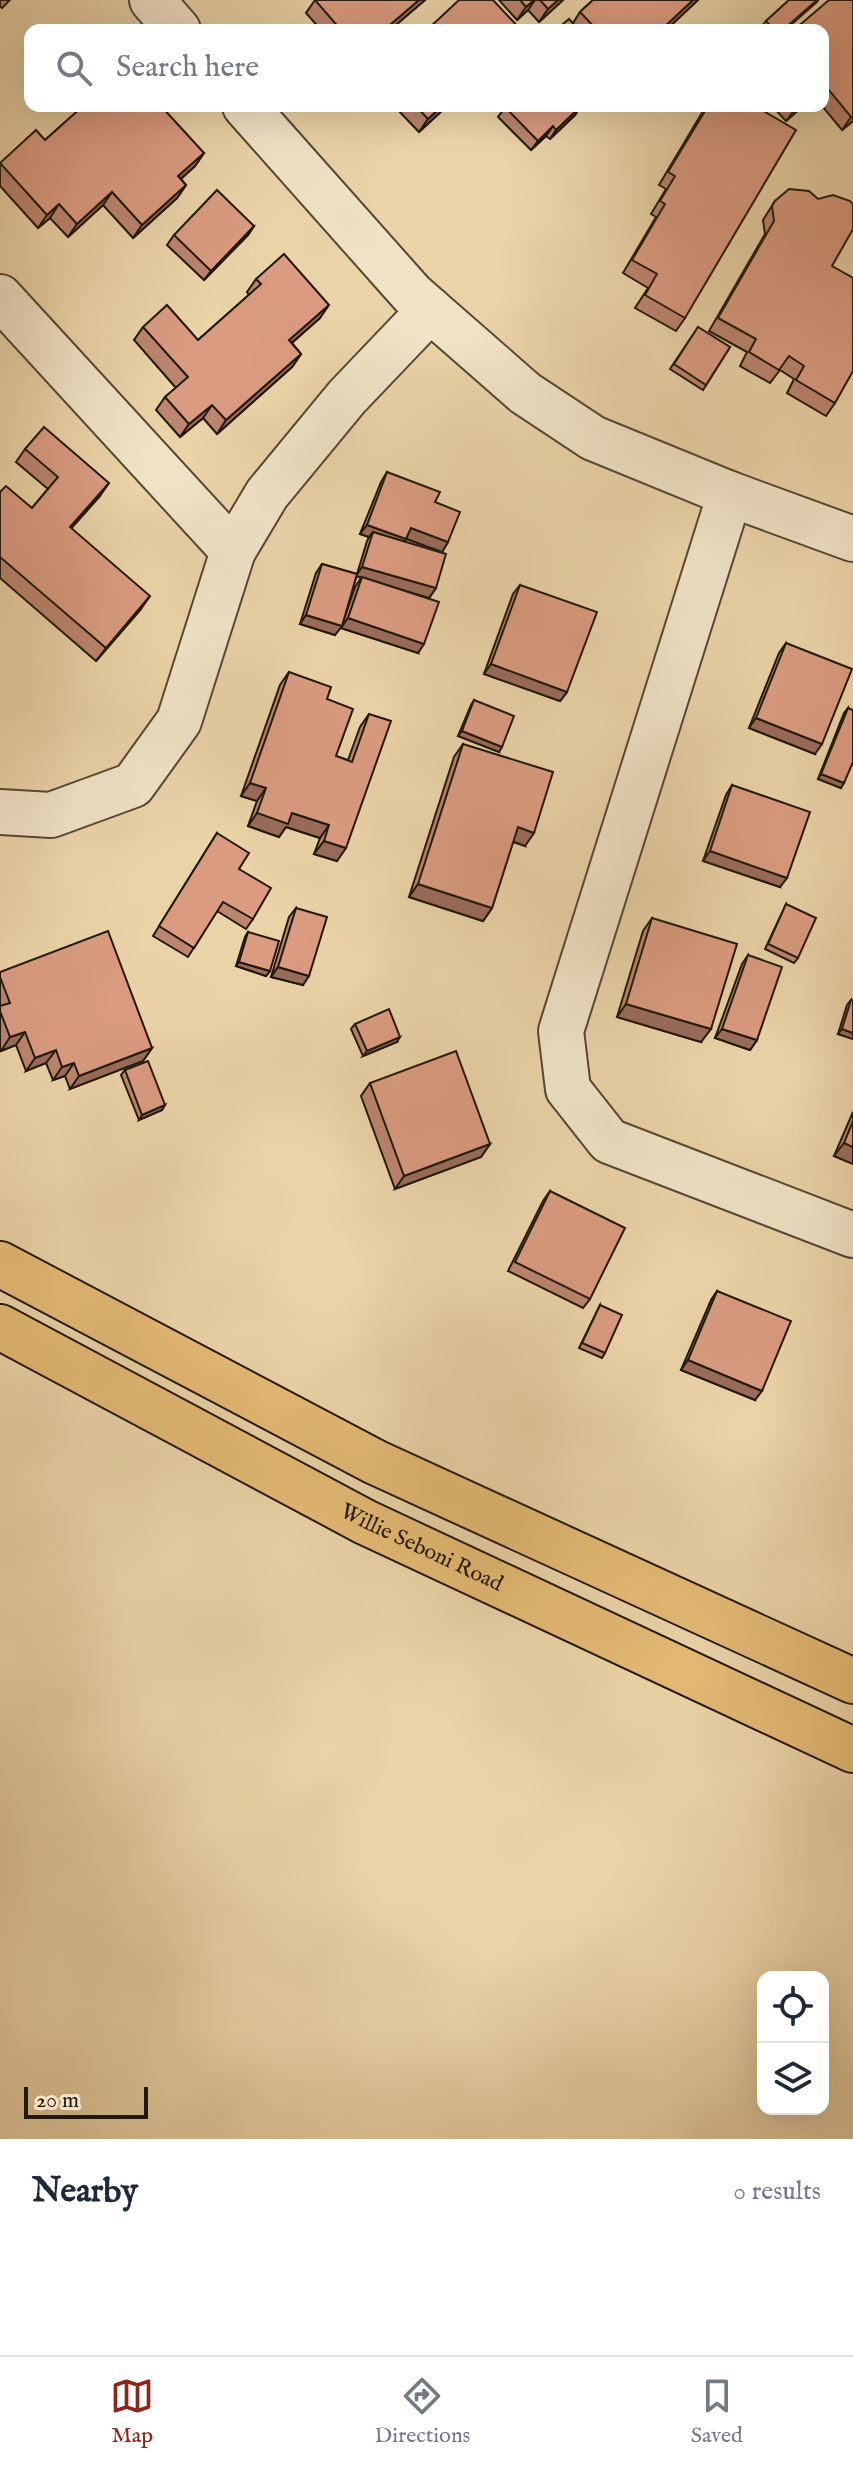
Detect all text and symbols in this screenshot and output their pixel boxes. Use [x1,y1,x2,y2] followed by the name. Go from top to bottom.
[24,24,829,112] search box
[52,46,96,90] icon: search
[116,49,259,87] text: Search here
[335,1497,508,1599] street label: Willie Seboni Road
[757,1971,829,2115] map controls
[757,1971,829,2043] button: locate
[757,2043,829,2115] button: layers
[24,2083,148,2119] scale bar
[36,2087,79,2115] text: 20 m
[32,2170,138,2213] text: Nearby
[733,2175,821,2208] text: 0 results
[110,2374,154,2450] tab: Map
[375,2374,470,2450] tab: Directions
[691,2374,743,2450] tab: Saved

